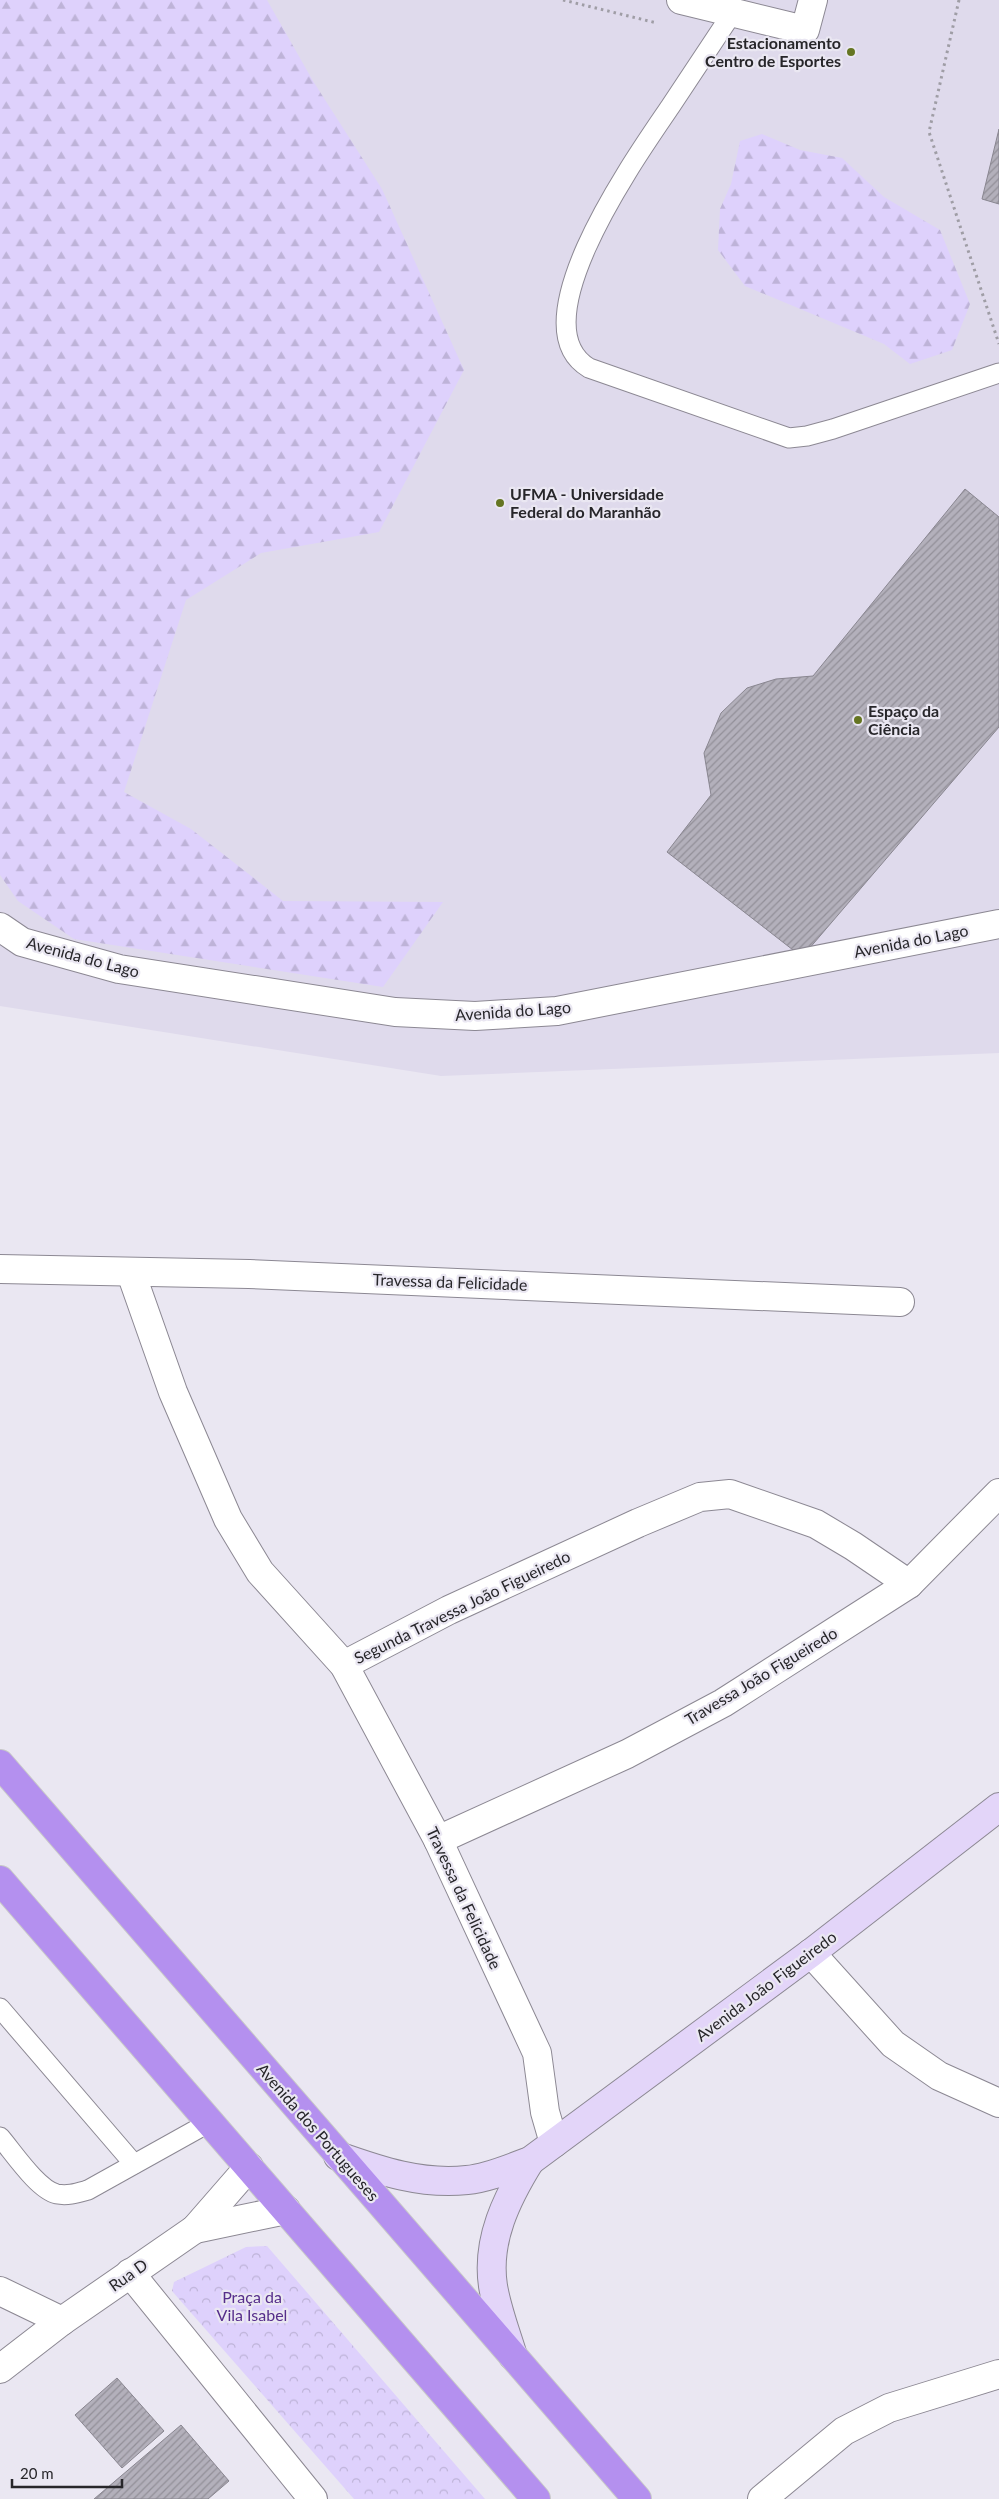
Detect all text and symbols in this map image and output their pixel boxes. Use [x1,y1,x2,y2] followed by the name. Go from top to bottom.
[705,33,841,70] place label: Estacionamento Centro de Esportes
[845,46,857,58] marker: Estacionamento Centro de Esportes
[510,484,664,521] place label: UFMA - Universidade Federal do Maranhão
[494,497,506,509] marker: UFMA - Universidade Federal do Maranhão
[868,701,939,738] place label: Espaço da Ciência
[852,714,864,726] marker: Espaço da Ciência
[852,920,970,961] street label: Avenida do Lago
[25,932,142,981] street label: Avenida do Lago
[454,997,571,1024] street label: Avenida do Lago
[372,1269,528,1294] street label: Travessa da Felicidade
[351,1546,573,1667] street label: Segunda Travessa João Figueiredo
[681,1623,840,1729] street label: Travessa João Figueiredo
[423,1824,506,1972] street label: Travessa da Felicidade
[692,1927,840,2045] street label: Avenida João Figueiredo
[253,2059,383,2204] street label: Avenida dos Portugueses
[105,2255,151,2295] street label: Rua D
[217,2287,287,2324] park label: Praça da Vila Isabel
[12,2456,122,2488] scale bar
[20,2464,54,2482] text: 20 m

